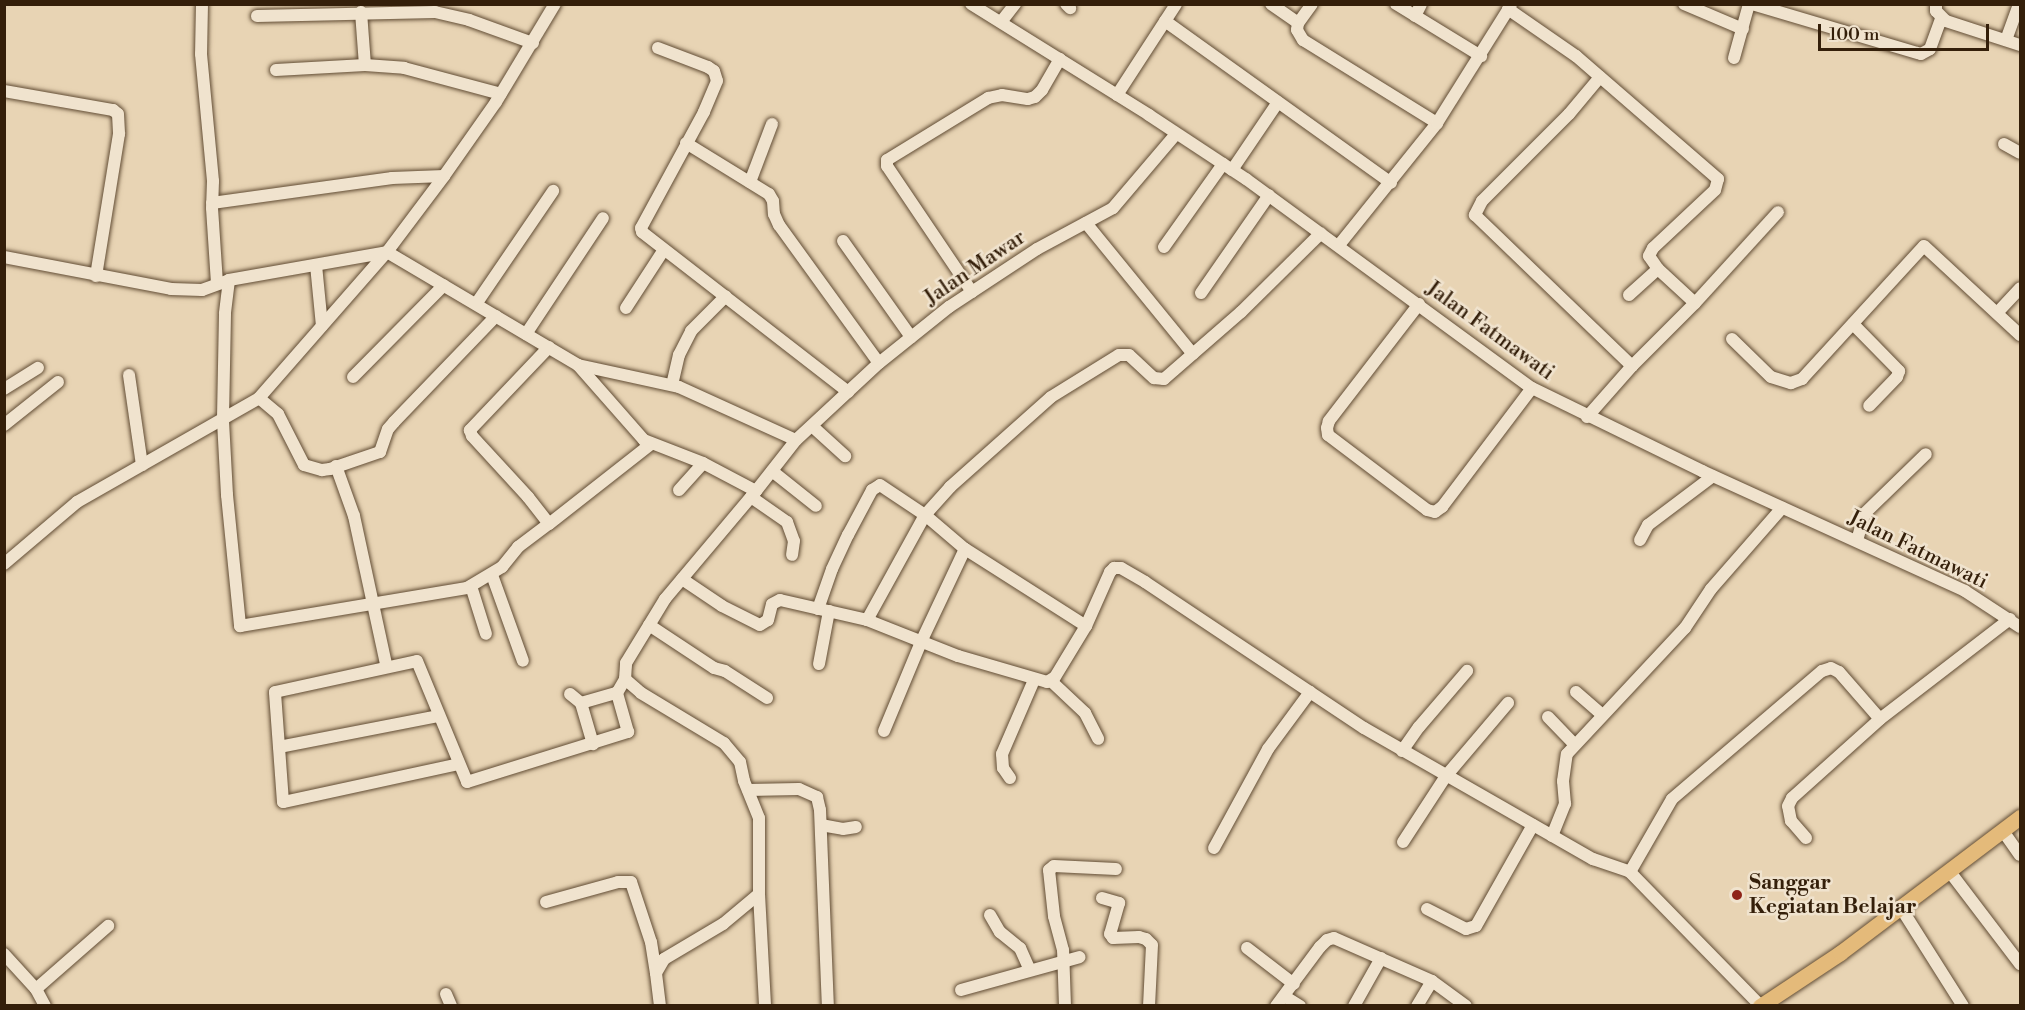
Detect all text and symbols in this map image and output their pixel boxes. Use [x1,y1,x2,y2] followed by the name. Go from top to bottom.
[1821,12,1992,50] scale bar
[1829,23,1880,46] text: 100 m
[920,225,1030,311] street label: Jalan Mawar
[1421,276,1559,386] street label: Jalan Fatmawati
[1844,505,1992,595] street label: Jalan Fatmawati
[1749,870,1917,920] place label: Sanggar Kegiatan Belajar
[1730,888,1744,902] marker: Sanggar Kegiatan Belajar

